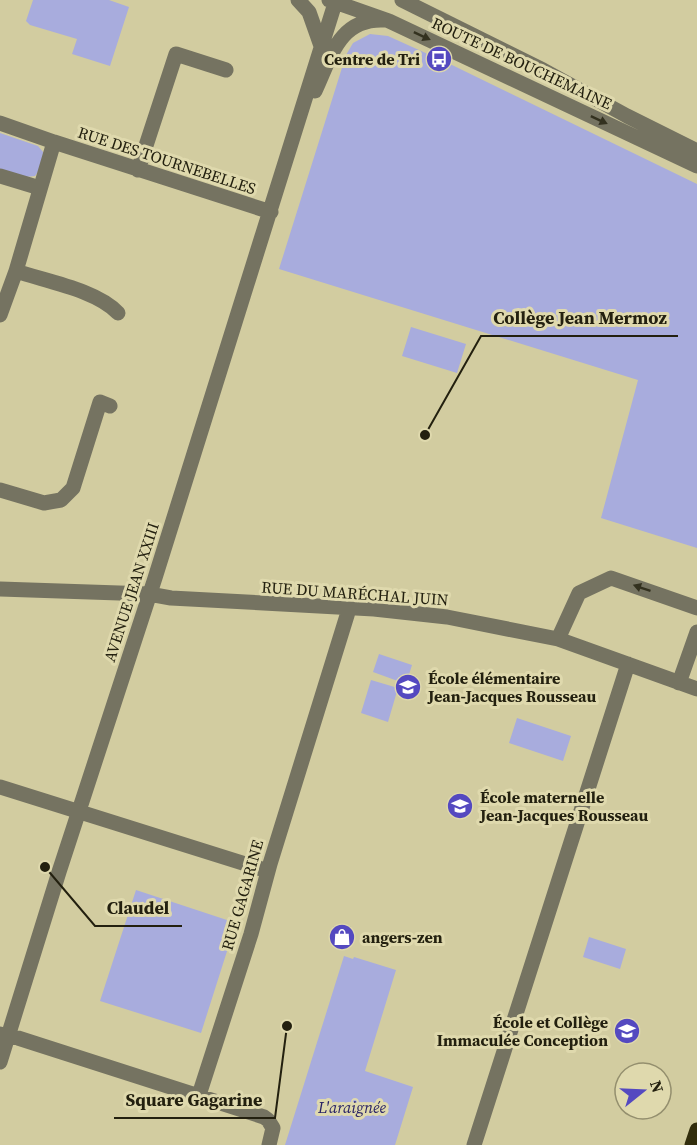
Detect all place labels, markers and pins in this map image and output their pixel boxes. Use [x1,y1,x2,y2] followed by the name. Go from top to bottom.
[424,44,454,74] bus stop icon: Centre de Tri
[324,48,420,70] place label: Centre de Tri
[481,300,678,336] callout: Collège Jean Mermoz
[427,667,596,707] place label: École élémentaire Jean-Jacques Rousseau
[393,672,423,702] school or university icon: École élémentaire Jean-Jacques Rousseau
[479,786,648,826] place label: École maternelle Jean-Jacques Rousseau
[445,791,475,821] school or university icon: École maternelle Jean-Jacques Rousseau
[95,890,182,926] callout: Claudel
[327,922,357,952] shop icon: angers-zen
[362,926,443,948] place label: angers-zen
[437,1011,608,1051] place label: École et Collège Immaculée Conception
[612,1016,642,1046] school or university icon: École et Collège Immaculée Conception
[114,1082,275,1118] callout: Square Gagarine

